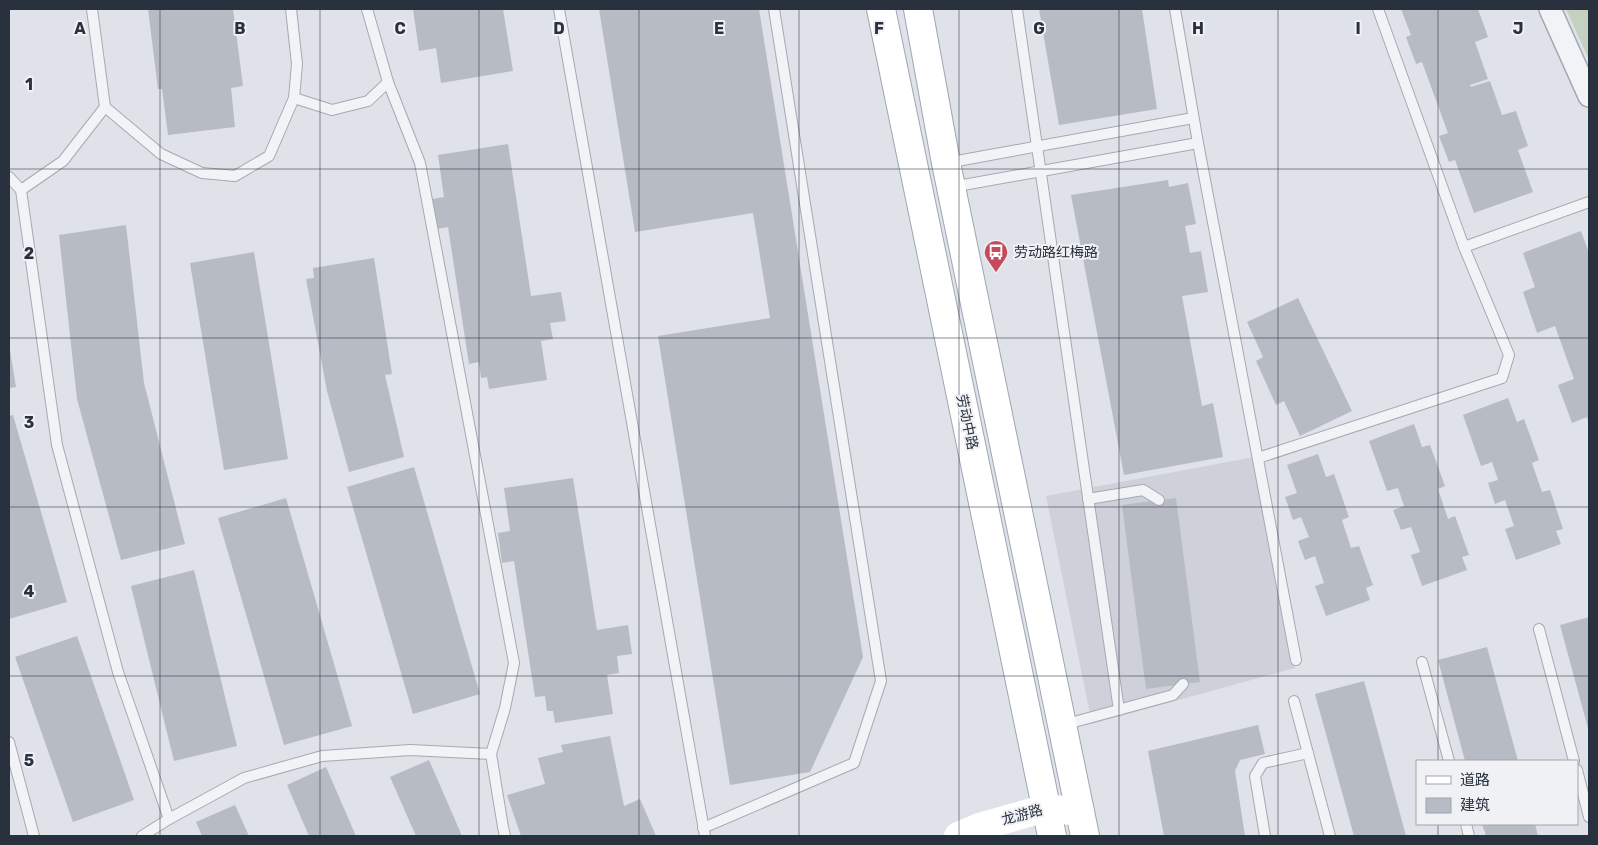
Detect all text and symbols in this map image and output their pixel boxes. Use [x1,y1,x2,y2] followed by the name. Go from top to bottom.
[74,19,86,38] text: A
[234,19,246,38] text: B
[394,19,406,38] text: C
[553,19,565,38] text: D
[714,19,724,38] text: E
[874,19,884,38] text: F
[1033,19,1045,38] text: G
[1192,19,1204,38] text: H
[1355,19,1361,38] text: I
[1513,19,1523,38] text: J
[25,75,33,94] text: 1
[983,239,1009,273] bus stop icon: 劳动路红梅路
[24,244,34,263] text: 2
[1014,244,1098,261] place label: 劳动路红梅路
[953,393,981,451] street label: 劳动中路
[24,413,34,432] text: 3
[24,582,35,601] text: 4
[24,751,34,770] text: 5
[1416,760,1578,825] legend
[1460,771,1490,789] text: 道路
[1460,796,1490,814] text: 建筑
[1000,801,1044,829] street label: 龙游路

